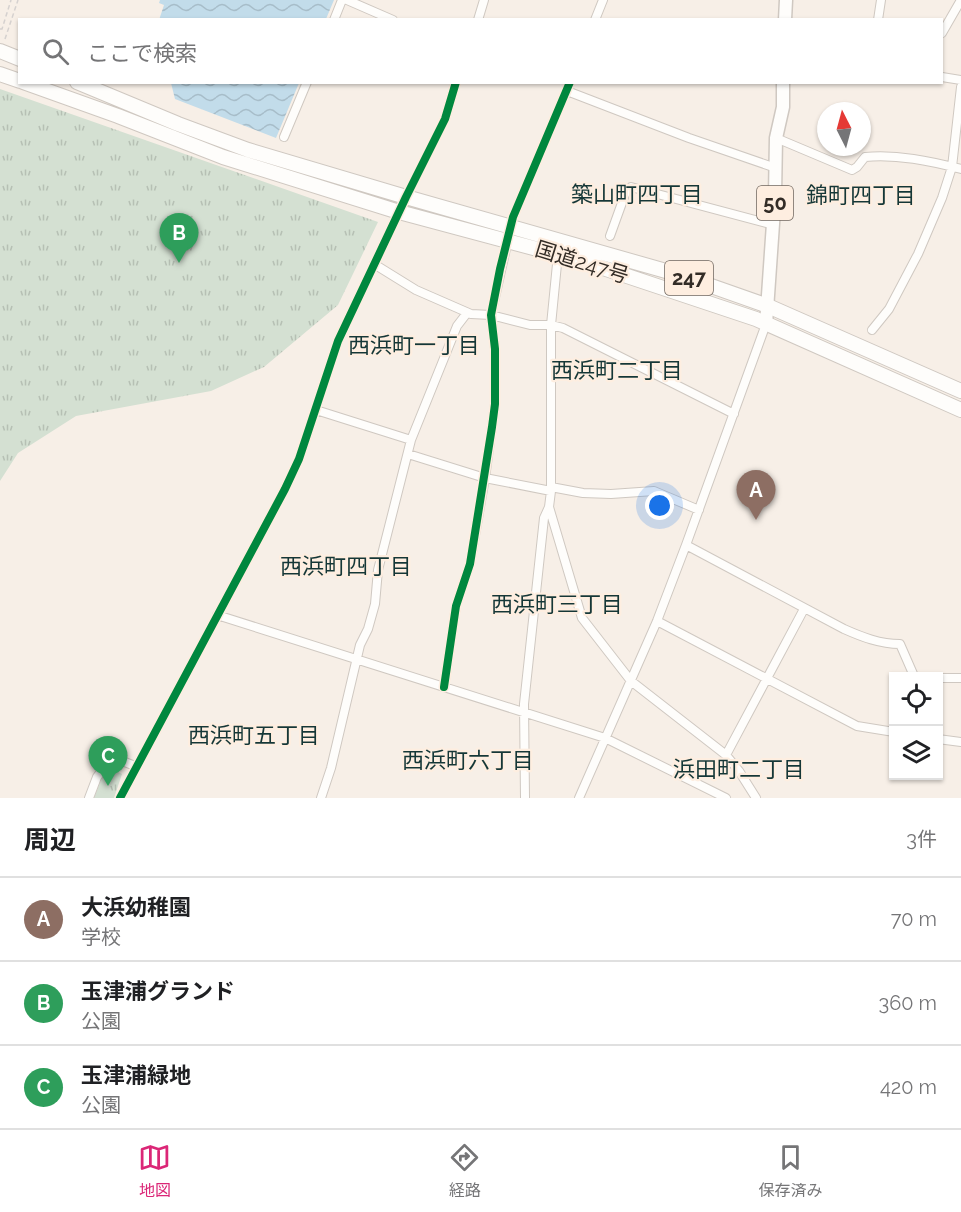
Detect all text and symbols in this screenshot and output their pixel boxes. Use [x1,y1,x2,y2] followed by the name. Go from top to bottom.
[18,18,943,84] search box
[39,35,72,68] icon: search
[87,40,197,66] text: ここで検索
[817,102,871,156] north arrow
[571,181,703,207] district label: 築山町四丁目
[806,182,916,208] district label: 錦町四丁目
[757,186,793,220] road number: 50
[160,214,198,263] pin: B
[532,236,632,288] street label: 国道247号
[665,261,713,295] road number: 247
[348,332,480,358] district label: 西浜町一丁目
[551,357,683,383] district label: 西浜町二丁目
[736,470,776,520] pin: A
[645,491,674,520] your location
[280,553,412,579] district label: 西浜町四丁目
[491,591,623,617] district label: 西浜町三丁目
[889,672,943,780] map controls
[889,672,943,726] button: locate
[188,722,320,748] district label: 西浜町五丁目
[889,726,943,780] button: layers
[88,736,128,786] pin: C
[402,747,534,773] district label: 西浜町六丁目
[673,756,805,782] district label: 浜田町二丁目
[24,825,76,855] text: 周辺
[906,827,937,851] text: 3件
[81,894,191,920] text: 大浜幼稚園
[37,907,50,931] text: A
[891,907,937,931] text: 70 m
[81,925,121,949] text: 学校
[81,978,235,1004] text: 玉津浦グランド
[37,991,50,1015] text: B
[879,991,937,1015] text: 360 m
[81,1009,121,1033] text: 公園
[81,1062,191,1088] text: 玉津浦緑地
[37,1075,50,1099] text: C
[880,1075,937,1099] text: 420 m
[81,1093,121,1117] text: 公園
[138,1141,171,1201] tab: 地図
[448,1141,481,1201] tab: 経路
[758,1141,822,1201] tab: 保存済み

